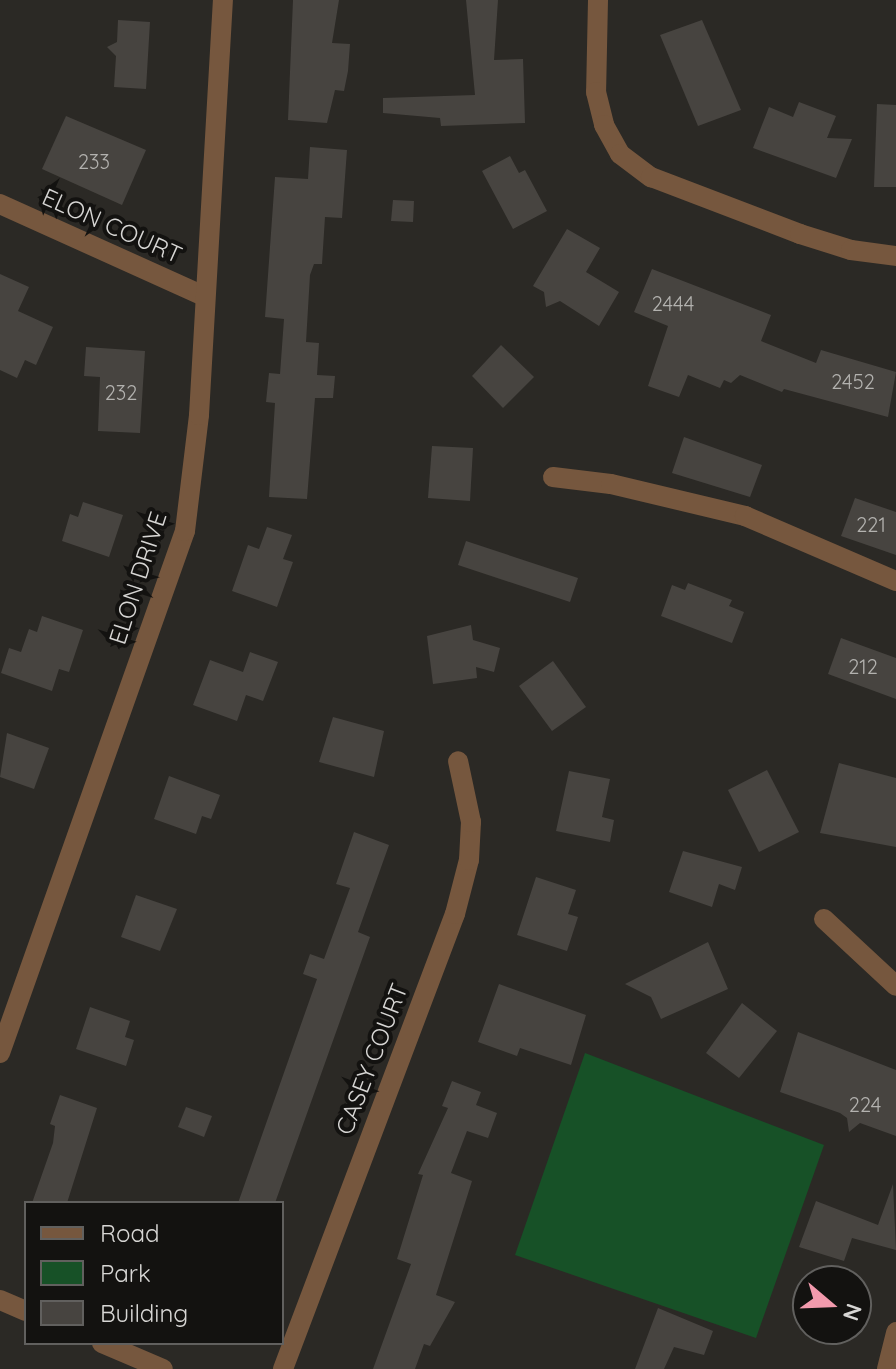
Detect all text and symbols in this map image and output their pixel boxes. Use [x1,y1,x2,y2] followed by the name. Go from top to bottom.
[78,149,110,173] house number: 233
[38,182,186,270] street label: ELON COURT
[652,291,694,315] house number: 2444
[831,369,875,393] house number: 2452
[105,380,137,404] house number: 232
[103,508,173,648] street label: ELON DRIVE
[856,512,886,536] house number: 221
[848,654,878,678] house number: 212
[330,979,414,1139] street label: CASEY COURT
[849,1092,881,1116] house number: 224
[24,1201,284,1345] legend
[100,1218,160,1248] text: Road
[100,1258,151,1288] text: Park
[792,1265,872,1345] north arrow
[100,1298,188,1328] text: Building
[837,1300,869,1324] text: N

